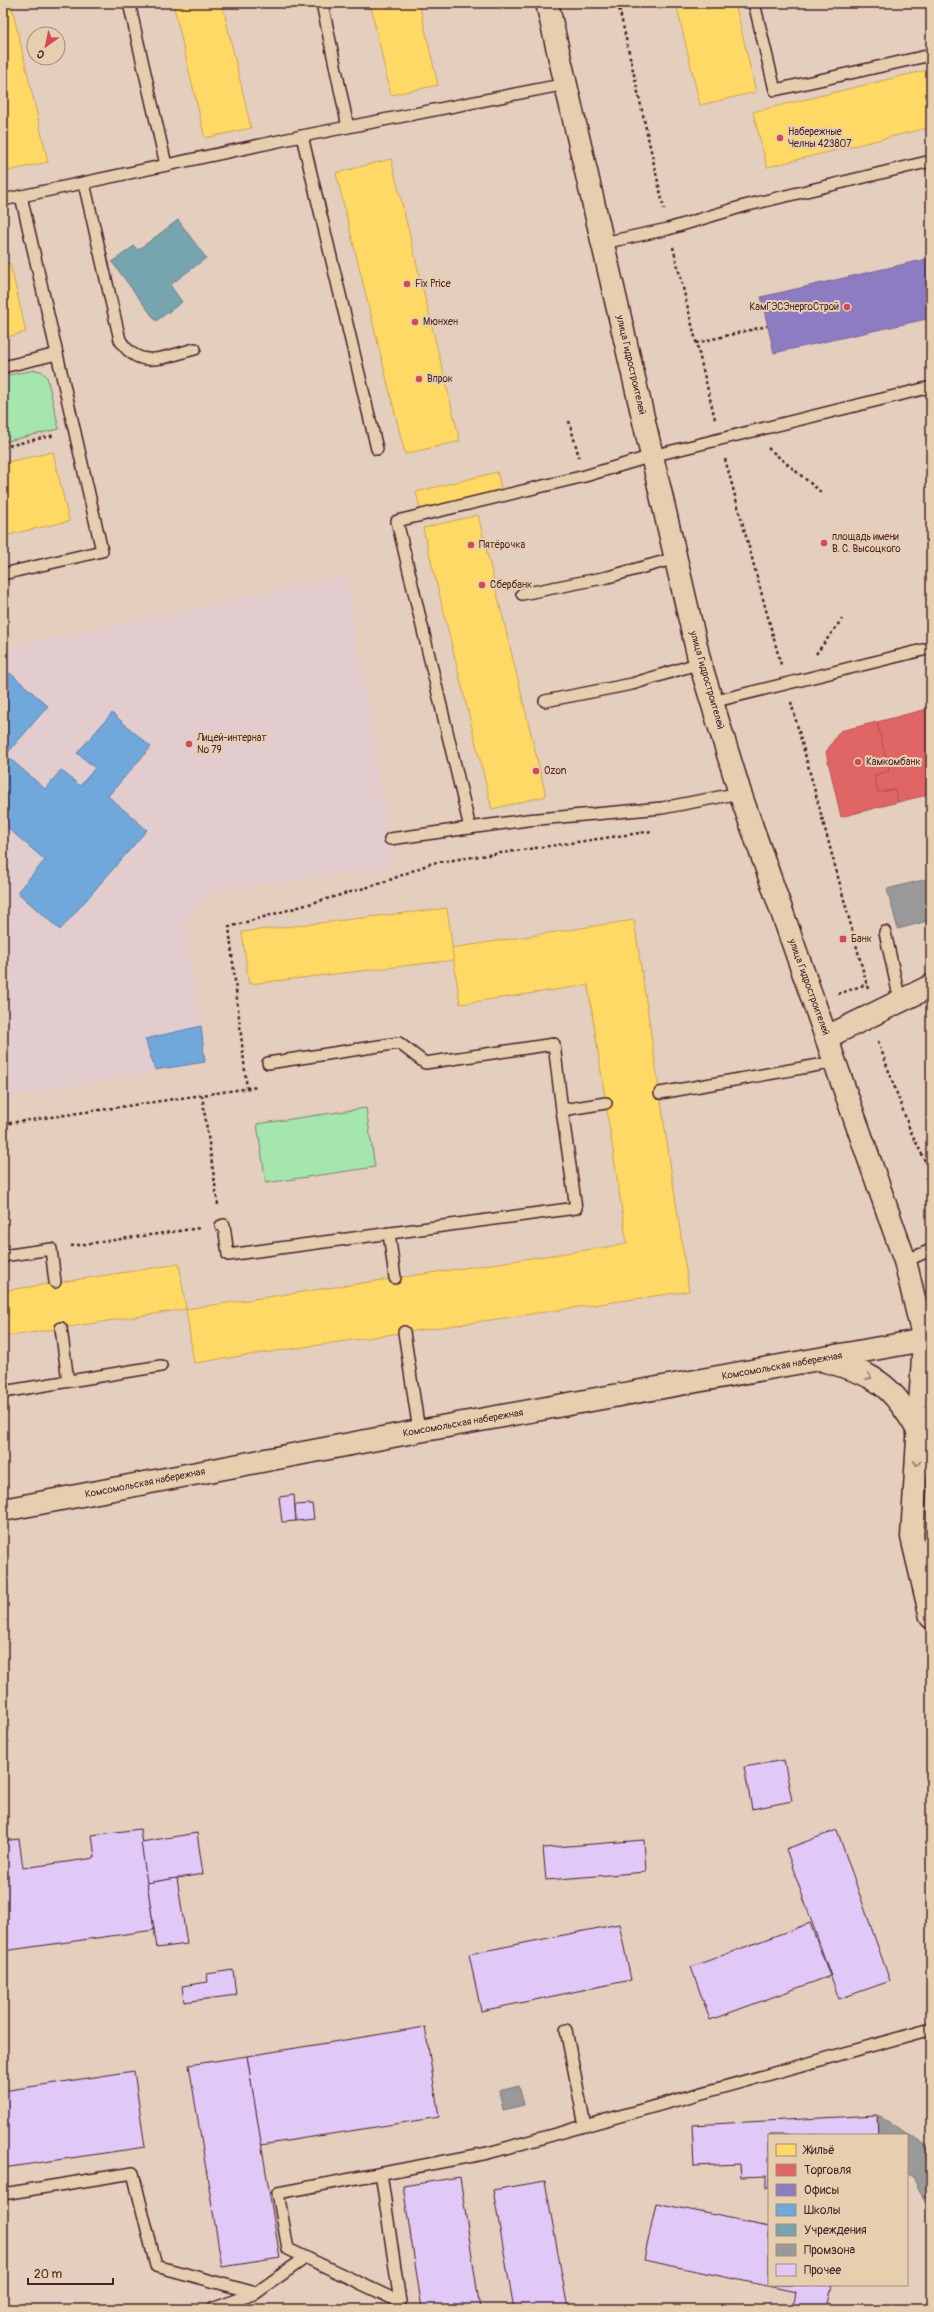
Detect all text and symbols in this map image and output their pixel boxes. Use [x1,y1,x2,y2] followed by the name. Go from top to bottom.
[26,26,66,66] north arrow
[34,47,47,61] text: С
[788,126,852,150] place label: Набережные Челны 423807
[775,133,785,143] marker: Набережные Челны 423807
[415,278,451,290] place label: Fix Price
[402,279,412,289] marker: Fix Price
[750,301,839,313] place label: КамГЭСЭнергоСтрой
[842,302,852,312] marker: КамГЭСЭнергоСтрой
[613,313,648,416] street label: улица Гидростроителей
[423,316,458,328] place label: Мюнхен
[410,317,420,327] marker: Мюнхен
[427,373,453,385] place label: Впрок
[414,374,424,384] marker: Впрок
[832,531,901,555] place label: площадь имени В. С. Высоцкого
[819,538,829,548] marker: площадь имени В. С. Высоцкого
[479,539,525,551] place label: Пятёрочка
[466,540,476,550] marker: Пятёрочка
[490,579,532,591] place label: Сбербанк
[477,580,487,590] marker: Сбербанк
[687,628,727,731] street label: улица Гидростроителей
[196,732,266,756] place label: Лицей-интернат № 79
[184,739,194,749] marker: Лицей-интернат № 79
[866,756,921,768] place label: Камкомбанк
[853,757,863,767] marker: Камкомбанк
[544,765,567,777] place label: Ozon
[531,766,541,776] marker: Ozon
[851,933,872,945] place label: Банк
[838,934,848,944] marker: Банк
[786,936,832,1037] street label: улица Гидростроителей
[721,1349,843,1383] street label: Комсомольская набережная
[865,1372,873,1379] one-way arrow
[402,1406,524,1440] street label: Комсомольская набережная
[912,1460,921,1466] one-way arrow
[84,1465,206,1501] street label: Комсомольская набережная
[768,2134,908,2286] legend
[802,2143,835,2158] text: Жильё
[804,2163,852,2178] text: Торговля
[804,2183,840,2198] text: Офисы
[804,2203,841,2218] text: Школы
[804,2223,867,2238] text: Учреждения
[804,2243,855,2258] text: Промзона
[28,2260,113,2286] scale bar
[804,2263,841,2278] text: Прочее
[34,2267,63,2282] text: 20 m

